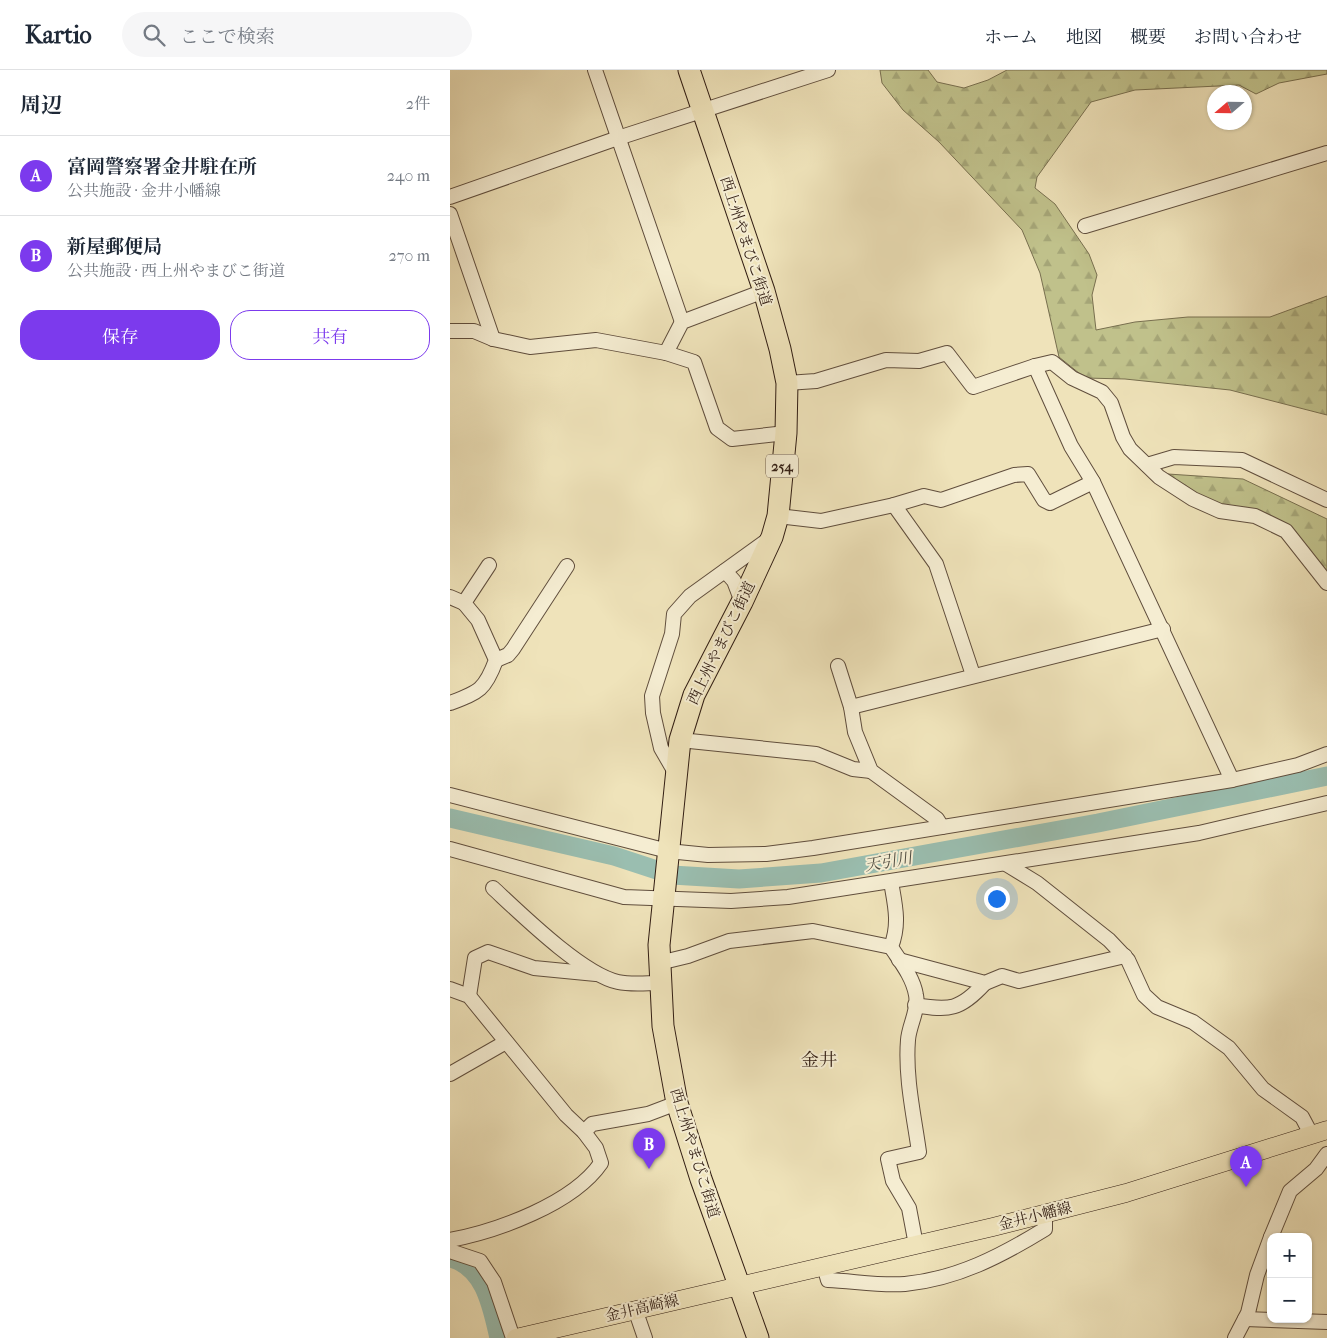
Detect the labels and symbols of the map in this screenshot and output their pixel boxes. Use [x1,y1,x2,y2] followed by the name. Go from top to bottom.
[1207,85,1252,130] north arrow
[717,174,775,308] street label: 西上州やまびこ街道
[766,454,798,478] road number: 254
[683,578,759,708] street label: 西上州やまびこ街道
[863,848,915,875] water label: 天引川
[984,886,1010,912] your location
[801,1050,837,1071] district label: 金井
[667,1086,723,1220] street label: 西上州やまびこ街道
[633,1128,665,1169] pin: B
[1230,1146,1262,1187] pin: A
[996,1198,1074,1234] street label: 金井小幡線
[603,1291,681,1325] street label: 金井高崎線

